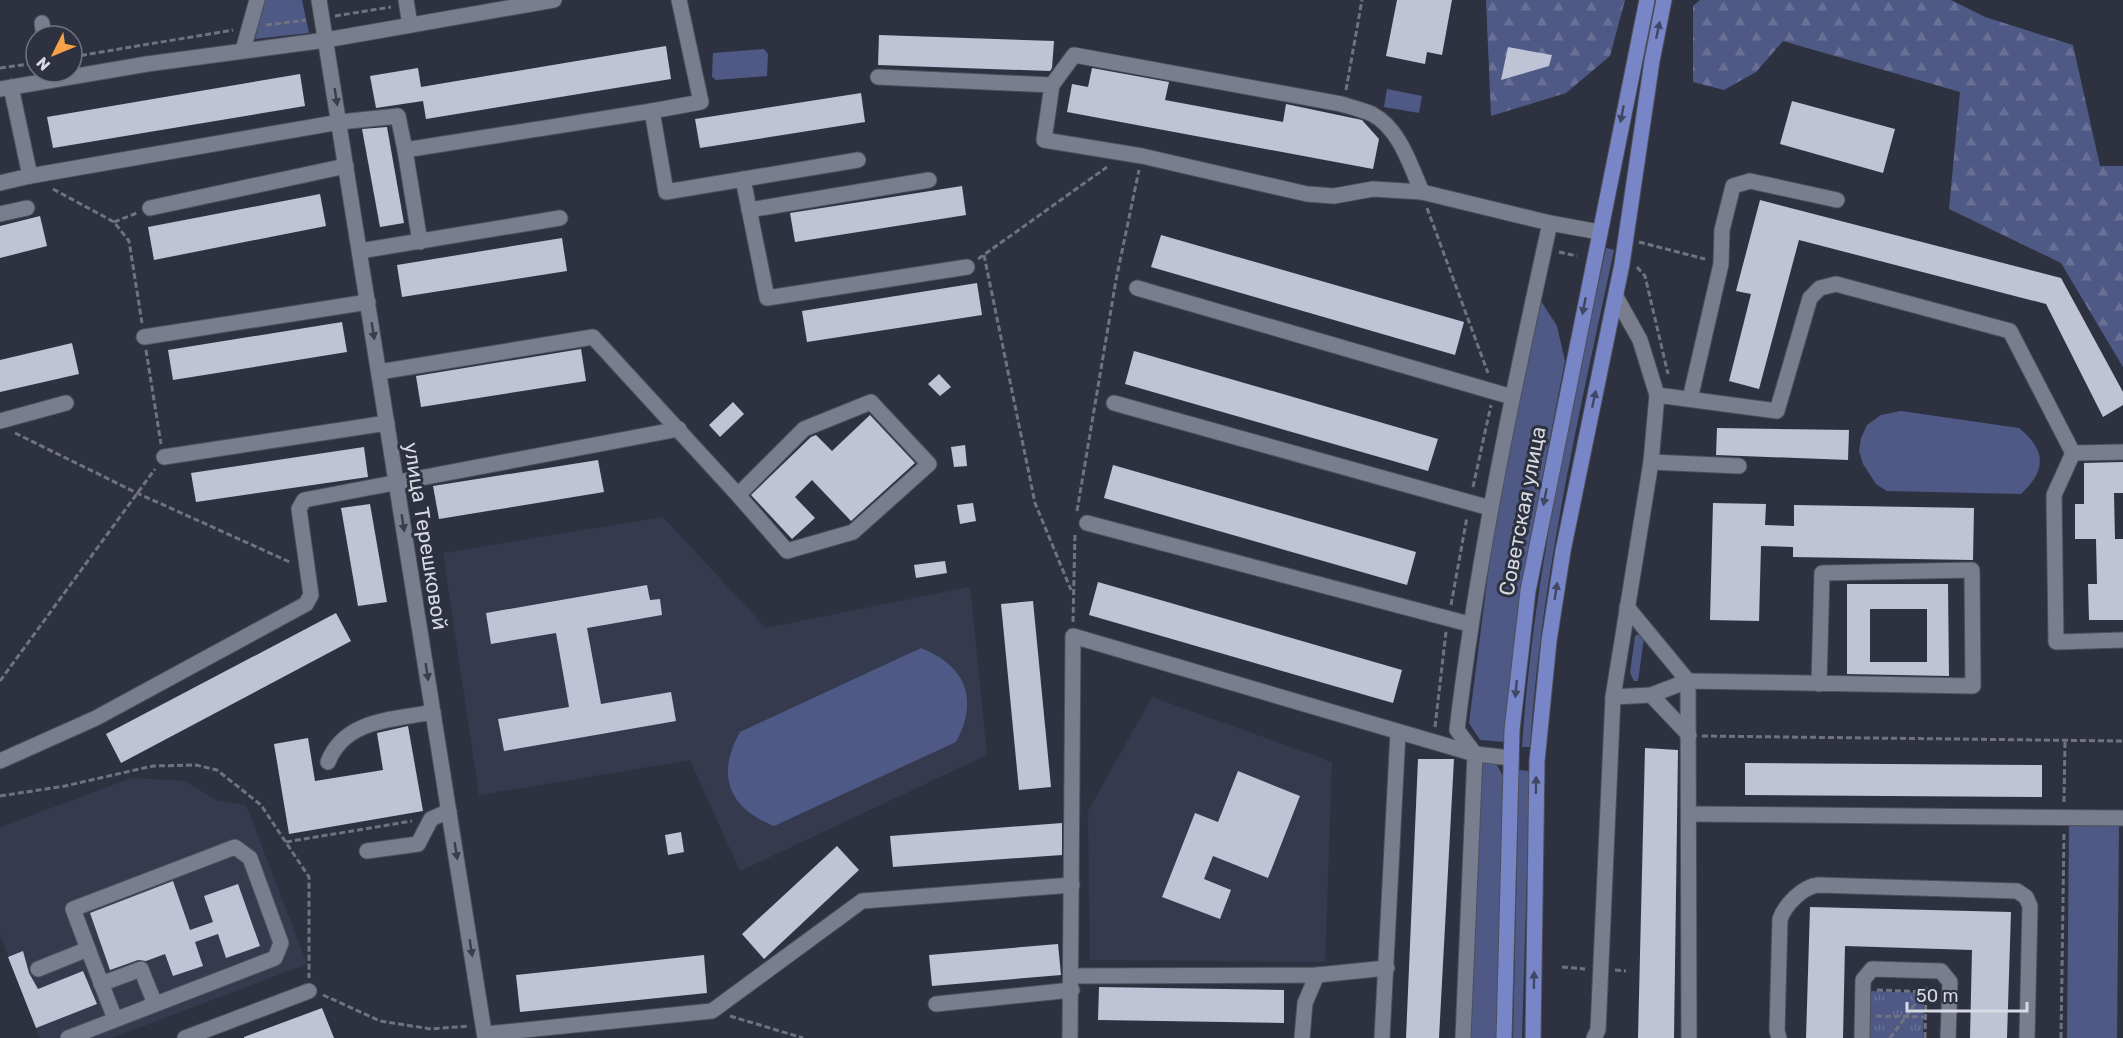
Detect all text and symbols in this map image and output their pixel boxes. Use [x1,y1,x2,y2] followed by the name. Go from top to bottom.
[1654,21,1663,40] one-way arrow
[24,24,84,84] north arrow
[33,53,54,75] text: N
[331,88,340,107] one-way arrow
[1617,105,1626,124] one-way arrow
[1579,296,1588,315] one-way arrow
[368,322,377,341] one-way arrow
[1590,390,1599,409] one-way arrow
[1493,424,1551,598] street label: Советская улица
[399,440,453,632] street label: улица Терешковой
[1540,487,1549,506] one-way arrow
[399,513,408,532] one-way arrow
[1552,581,1561,600] one-way arrow
[422,663,431,682] one-way arrow
[1511,680,1521,699] one-way arrow
[1532,775,1541,794] one-way arrow
[451,841,460,860] one-way arrow
[466,939,475,958] one-way arrow
[1529,970,1539,989] one-way arrow
[1907,975,2027,1013] scale bar
[1916,985,1959,1007] text: 50 m

